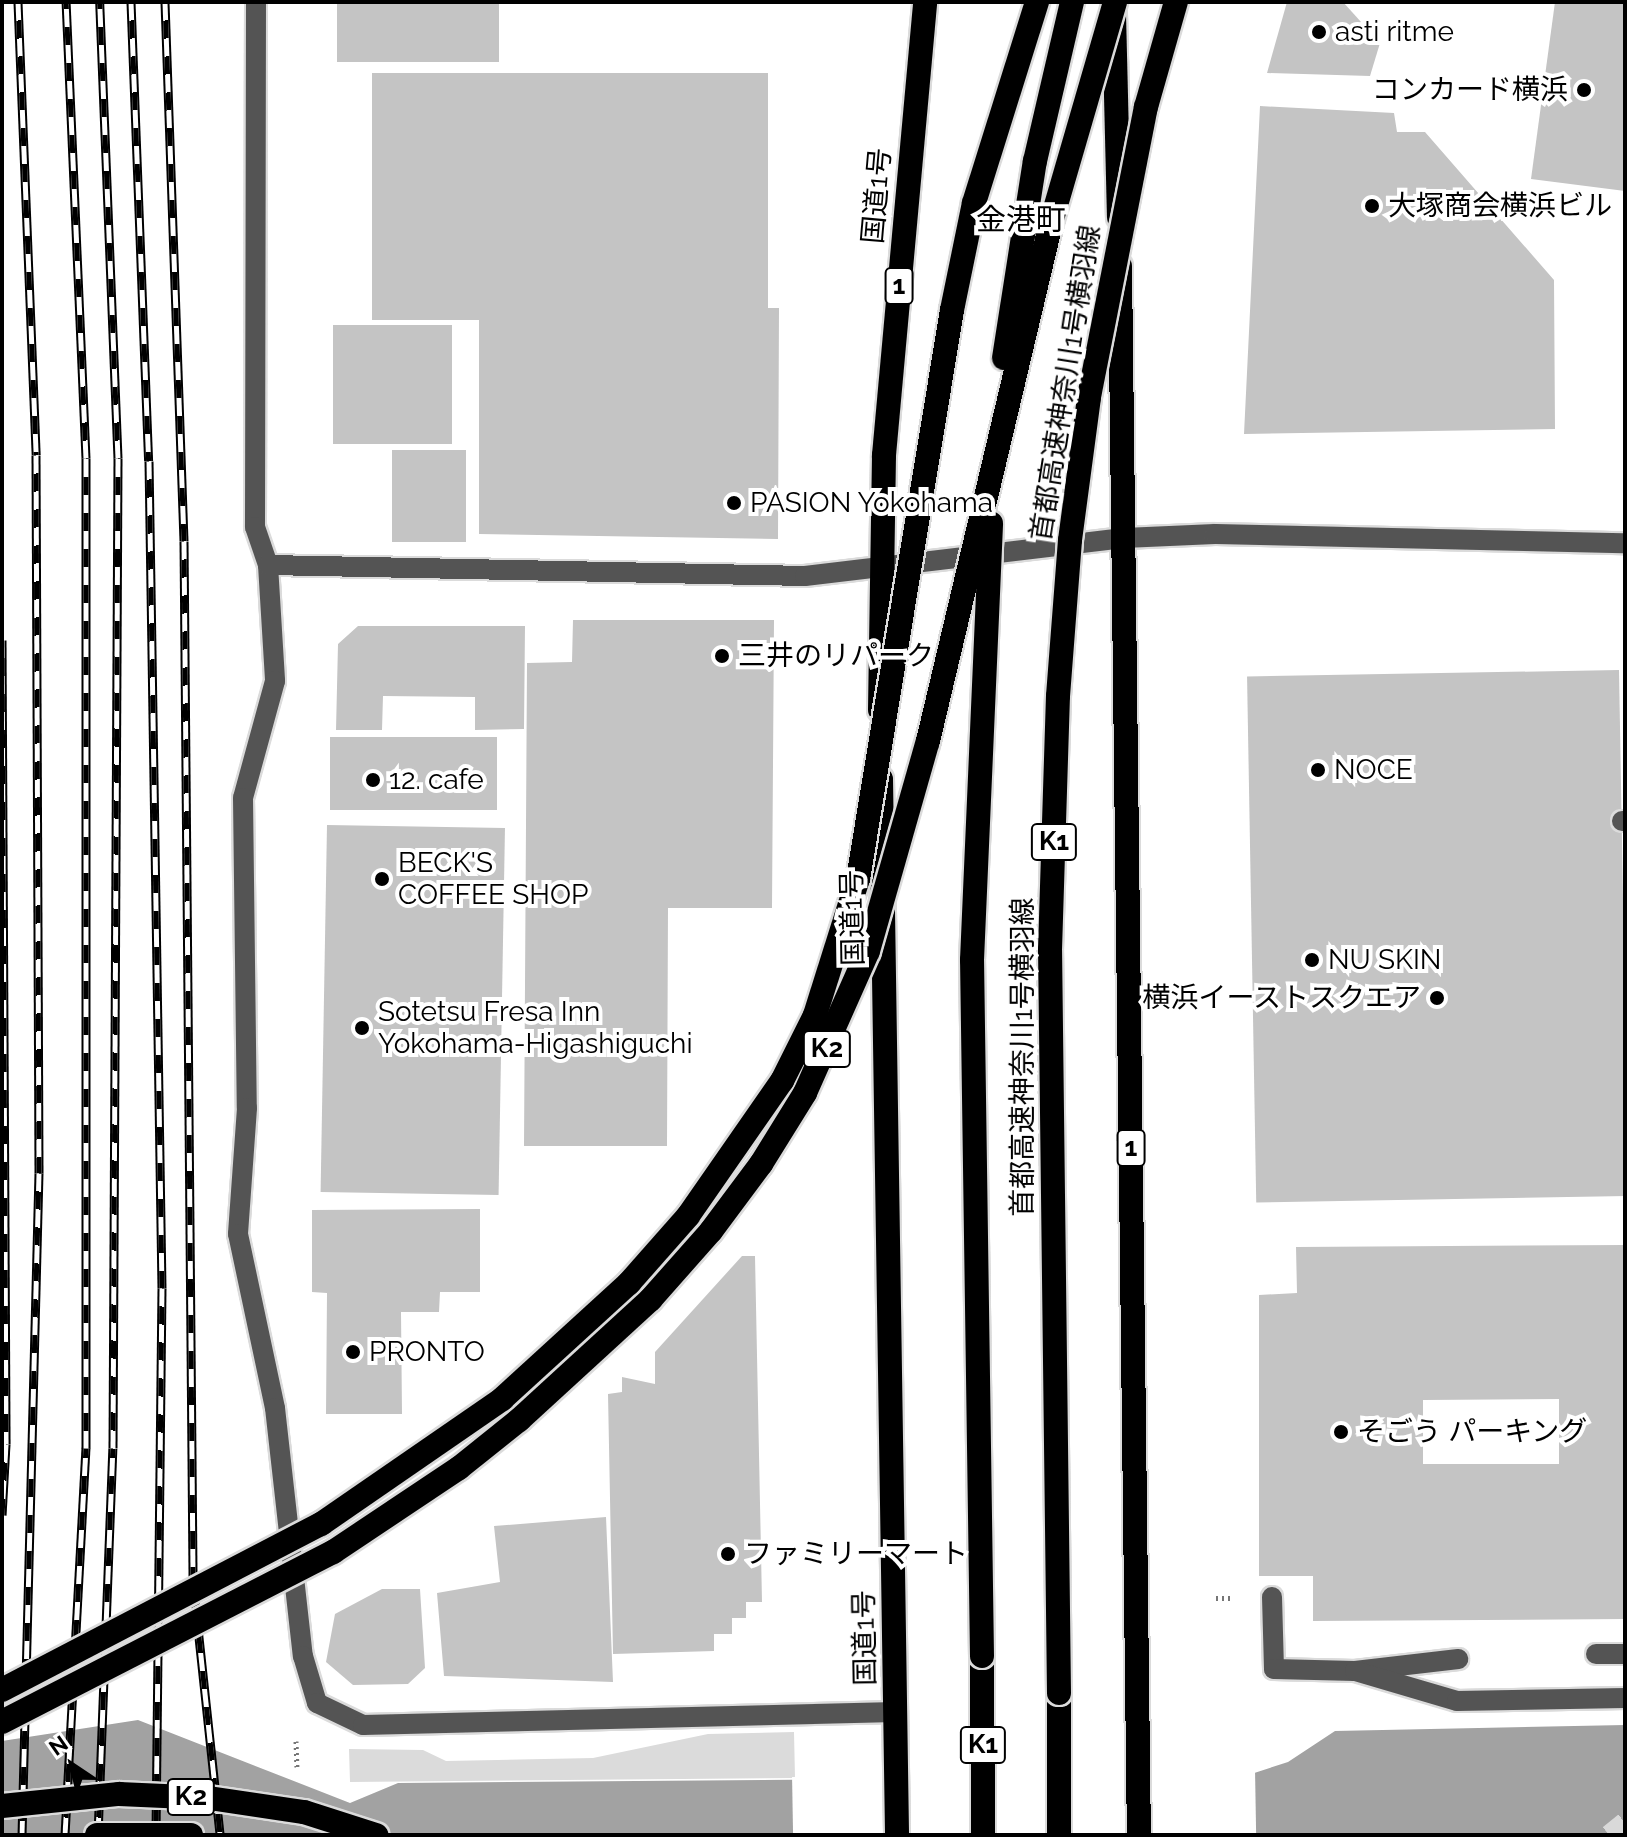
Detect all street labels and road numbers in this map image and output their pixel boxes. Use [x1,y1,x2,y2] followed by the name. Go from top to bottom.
[856,147,898,245] street label: 国道1号
[1024,222,1108,544] street label: 首都高速神奈川1号横羽線
[883,264,915,308] road number: 1
[1030,820,1078,864] road number: K1
[835,870,871,966] street label: 国道1号
[1006,897,1040,1217] street label: 首都高速神奈川1号横羽線
[801,1027,853,1071] road number: K2
[1115,1126,1147,1170] road number: 1
[847,1590,883,1686] street label: 国道1号
[959,1723,1007,1767] road number: K1
[165,1775,217,1819] road number: K2

